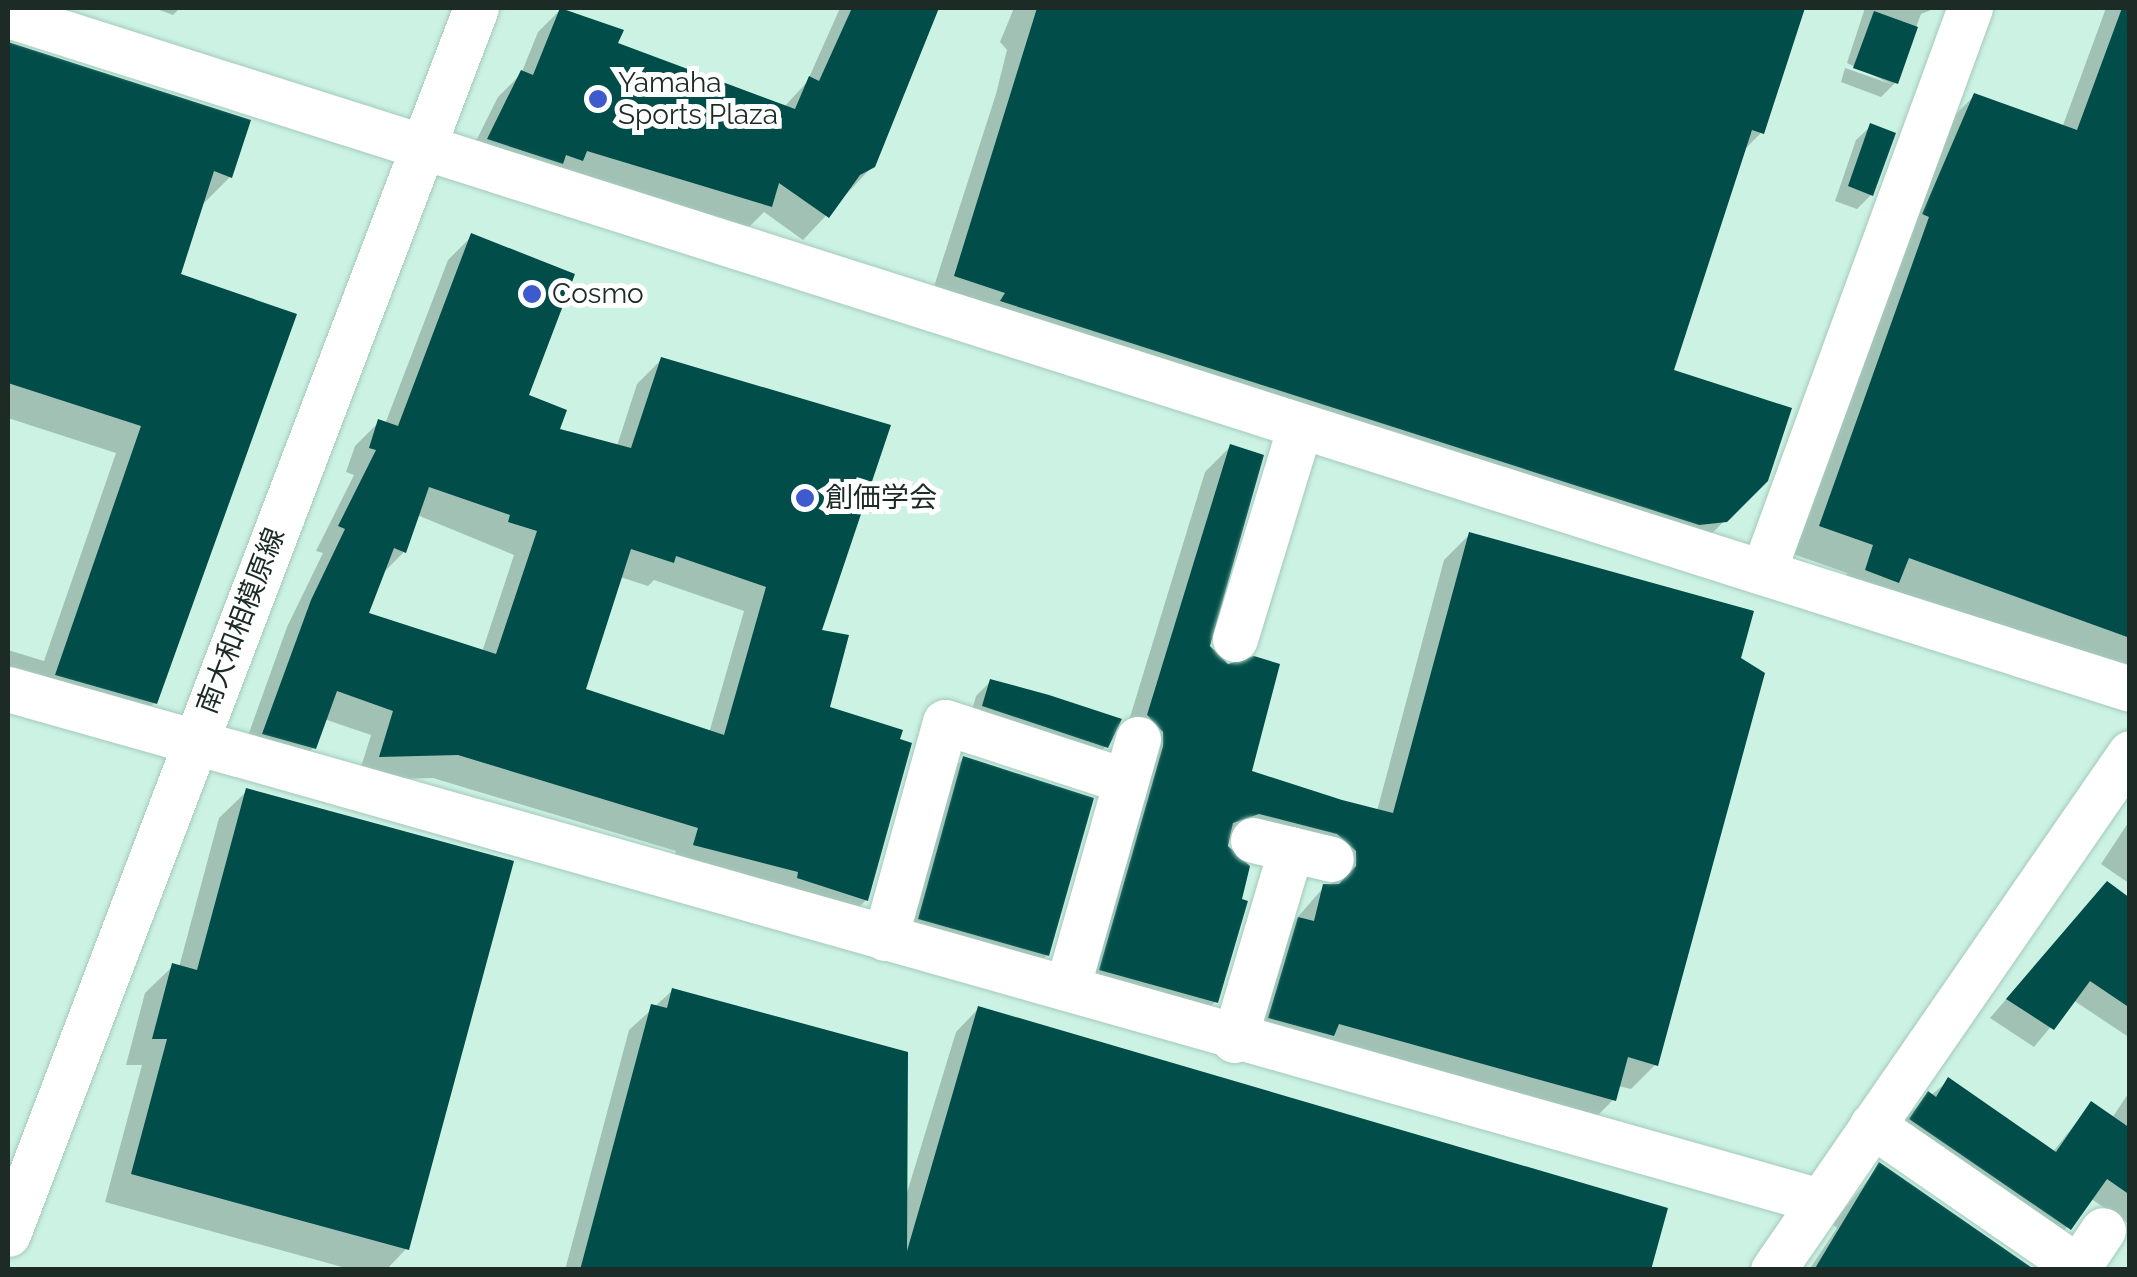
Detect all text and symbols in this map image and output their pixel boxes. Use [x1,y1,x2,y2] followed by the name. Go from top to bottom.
[618,66,778,132] place label: Yamaha Sports Plaza
[587,88,609,110] marker: Yamaha Sports Plaza
[552,277,644,311] place label: Cosmo
[521,283,543,305] marker: Cosmo
[825,481,937,515] place label: 創価学会
[794,487,816,509] marker: 創価学会
[190,523,292,719] street label: 南大和相模原線

